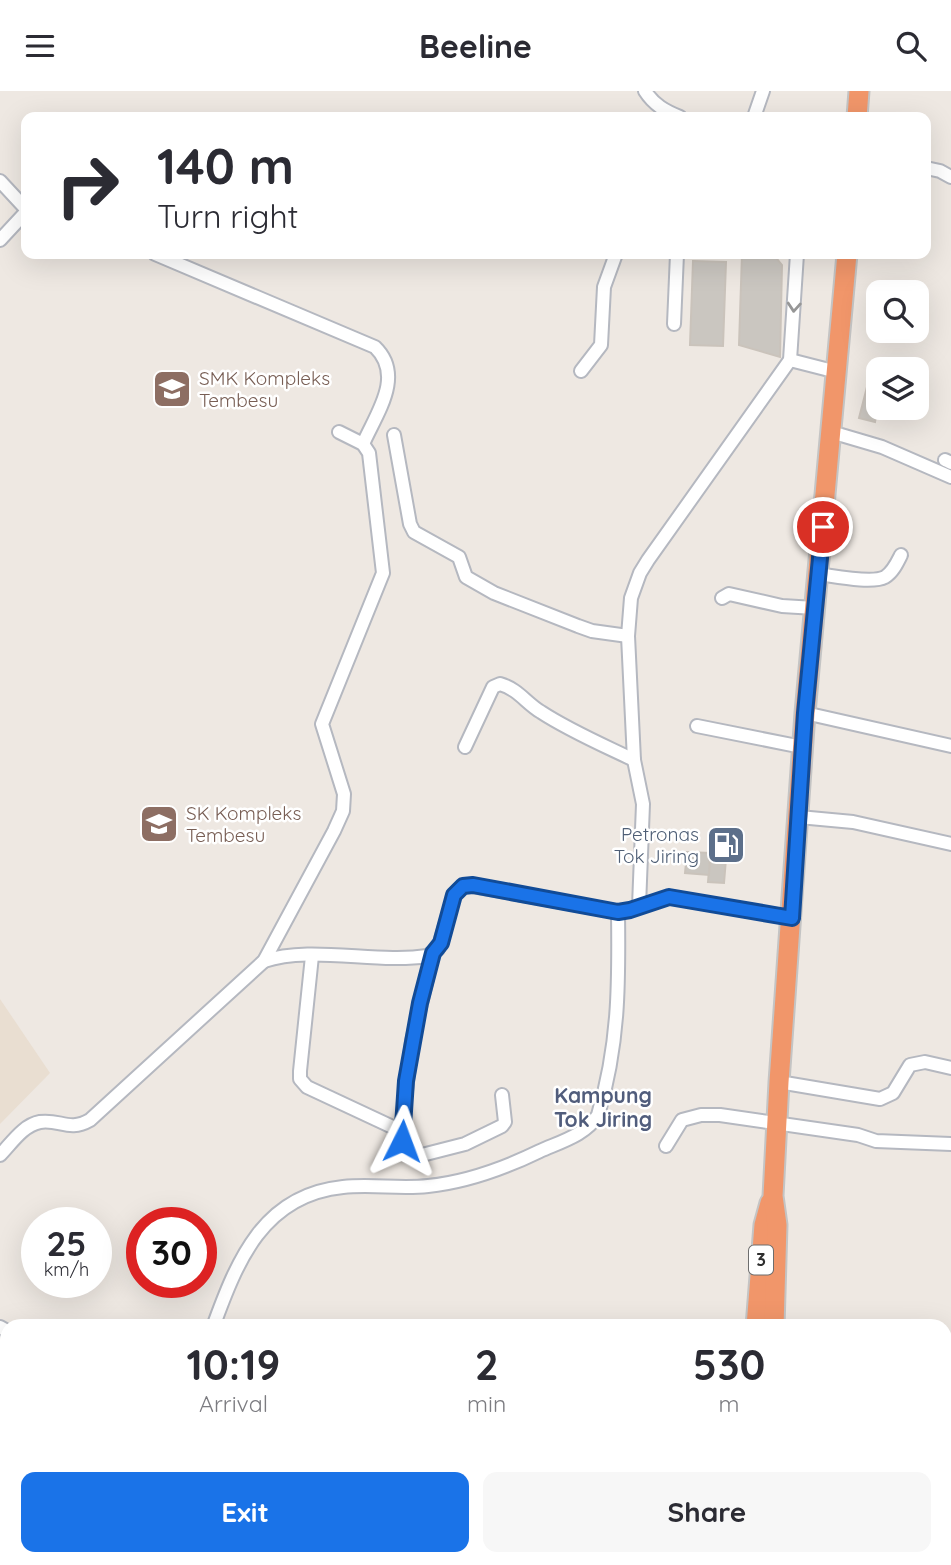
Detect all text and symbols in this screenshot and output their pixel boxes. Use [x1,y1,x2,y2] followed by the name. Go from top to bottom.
[419,26,532,66] text: Beeline
[21,27,59,65] icon: menu
[892,27,930,65] icon: search
[157,135,294,196] text: 140 m
[42,140,133,231] icon: right
[157,196,298,236] text: Turn right
[866,280,929,420] map controls
[866,280,929,343] button: search
[786,302,801,313] one-way arrow
[866,357,929,420] button: layers
[199,366,330,412] place label: SMK Kompleks Tembesu
[151,368,193,410] school or university icon: SMK Kompleks Tembesu
[793,497,853,557] pin
[804,508,842,546] icon: arrive
[186,801,301,847] place label: SK Kompleks Tembesu
[138,803,180,845] school or university icon: SK Kompleks Tembesu
[614,822,699,868] place label: Petronas Tok Jiring
[705,824,747,866] fuel station icon: Petronas Tok Jiring
[554,1082,652,1132] district label: Kampung Tok Jiring
[365,1104,439,1178] position arrow
[126,1207,217,1298] speed limit sign: 30
[46,1221,87,1265] text: 25
[749,1245,773,1275] road number: 3
[44,1258,89,1281] text: km/h
[187,1338,280,1391] text: 10:19
[475,1338,499,1391] text: 2
[693,1338,765,1391] text: 530
[199,1389,268,1418] text: Arrival
[467,1389,506,1418] text: min
[719,1389,740,1418] text: m
[21,1472,469,1552] button: Exit
[483,1472,931,1552] button: Share

